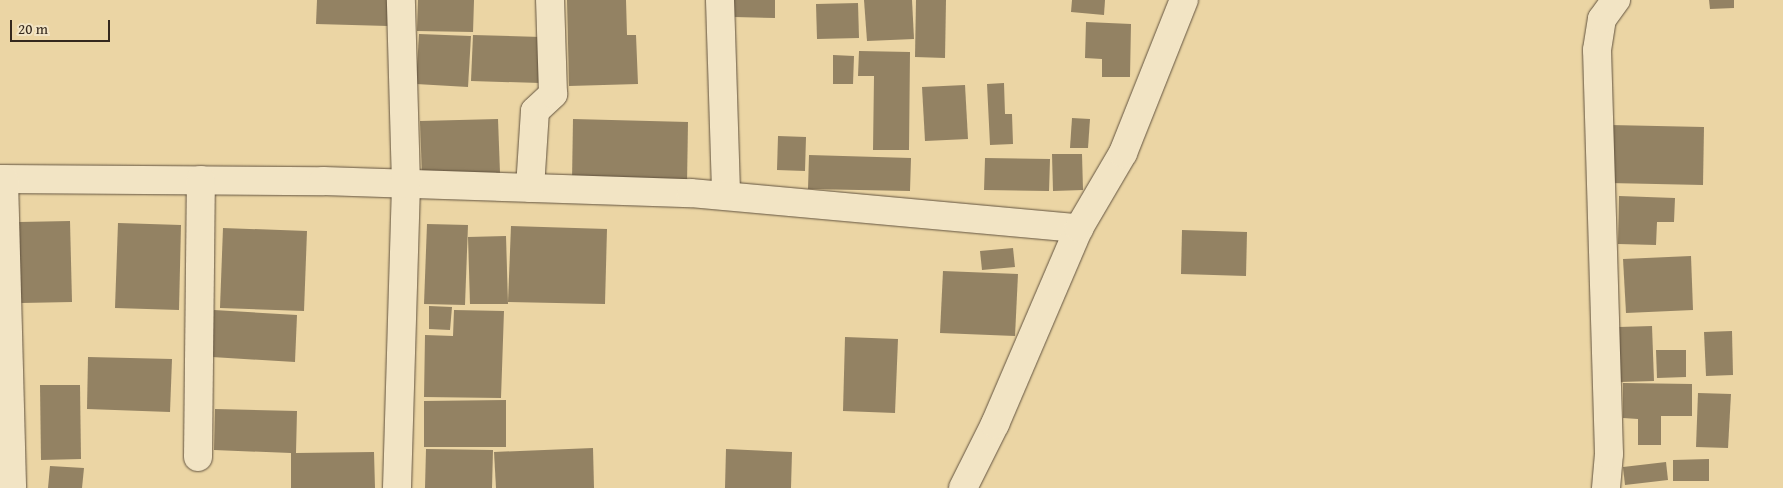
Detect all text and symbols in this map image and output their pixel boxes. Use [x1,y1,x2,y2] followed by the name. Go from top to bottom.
[12,10,112,42] scale bar
[18,18,48,39] text: 20 m

